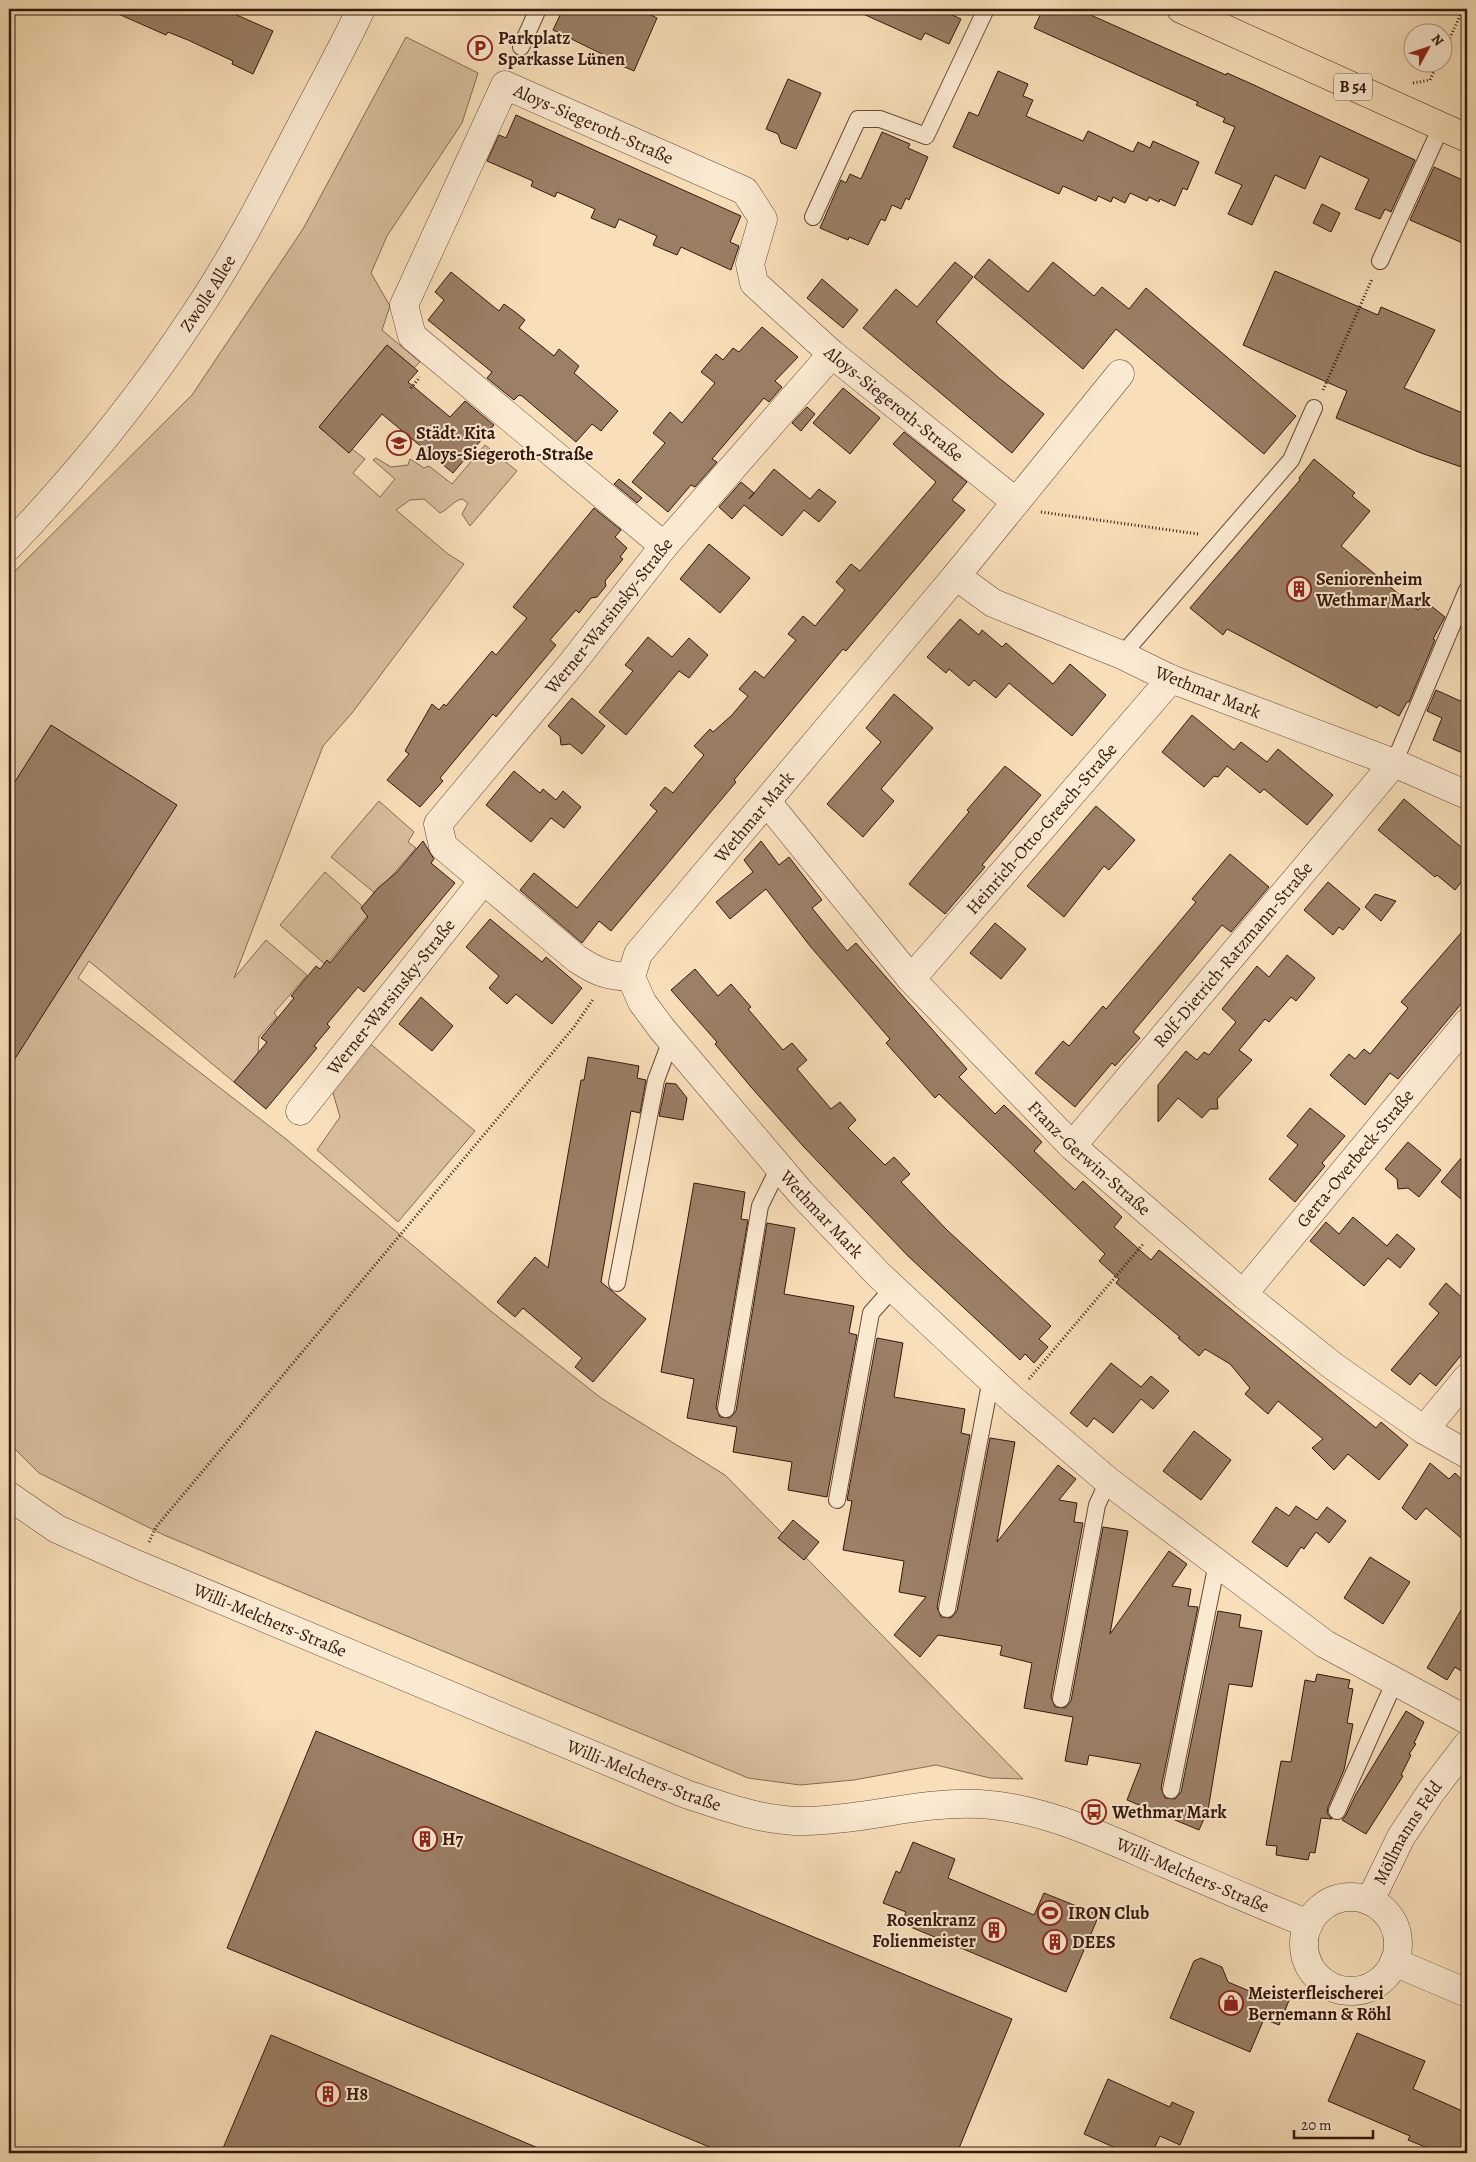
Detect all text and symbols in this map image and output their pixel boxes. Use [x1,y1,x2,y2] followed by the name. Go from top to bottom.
[1404,22,1454,72] north arrow
[498,26,625,71] place label: Parkplatz Sparkasse Lünen
[1427,30,1448,50] text: N
[467,35,493,61] parking icon: Parkplatz Sparkasse Lünen
[1334,74,1372,100] road number: B 54
[509,78,677,170] street label: Aloys-Siegeroth-Straße
[174,250,241,337] street label: Zwolle Allee
[818,340,969,467] street label: Aloys-Siegeroth-Straße
[415,421,593,466] place label: Städt. Kita Aloys-Siegeroth-Straße
[386,430,412,456] school or university icon: Städt. Kita Aloys-Siegeroth-Straße
[539,532,678,700] street label: Werner-Warsinsky-Straße
[1315,567,1431,612] place label: Seniorenheim Wethmar Mark
[1286,576,1312,602] building icon: Seniorenheim Wethmar Mark
[1151,659,1265,724] street label: Wethmar Mark
[960,738,1122,919] street label: Heinrich-Otto-Gresch-Straße
[708,766,799,868] street label: Wethmar Mark
[1148,857,1318,1053] street label: Rolf-Dietrich-Ratzmann-Straße
[321,914,460,1081] street label: Werner-Warsinsky-Straße
[1291,1084,1419,1233] street label: Gerta-Overbeck-Straße
[1022,1095,1156,1221] street label: Franz-Gerwin-Straße
[774,1164,869,1263] street label: Wethmar Mark
[189,1577,351,1663] street label: Willi-Melchers-Straße
[562,1733,724,1817] street label: Willi-Melchers-Straße
[1368,1775,1448,1889] street label: Möllmanns Feld
[1081,1799,1107,1825] bus stop icon: Wethmar Mark
[1111,1800,1227,1824] place label: Wethmar Mark
[412,1826,438,1852] building icon: H7
[442,1827,463,1851] place label: H7
[1112,1831,1273,1919] street label: Willi-Melchers-Straße
[1037,1900,1063,1926] sports icon: IRON Club
[1068,1901,1149,1925] place label: IRON Club
[872,1908,977,1953] place label: Rosenkranz Folienmeister
[981,1917,1007,1943] building icon: Rosenkranz Folienmeister
[1042,1929,1068,1955] building icon: DEES
[1072,1930,1116,1954] place label: DEES
[1248,1981,1391,2026] place label: Meisterfleischerei Bernemann & Röhl
[1218,1990,1244,2016] shop icon: Meisterfleischerei Bernemann & Röhl
[315,2081,341,2107] building icon: H8
[346,2082,368,2106] place label: H8
[1294,2107,1372,2139] scale bar
[1301,2115,1332,2135] text: 20 m

